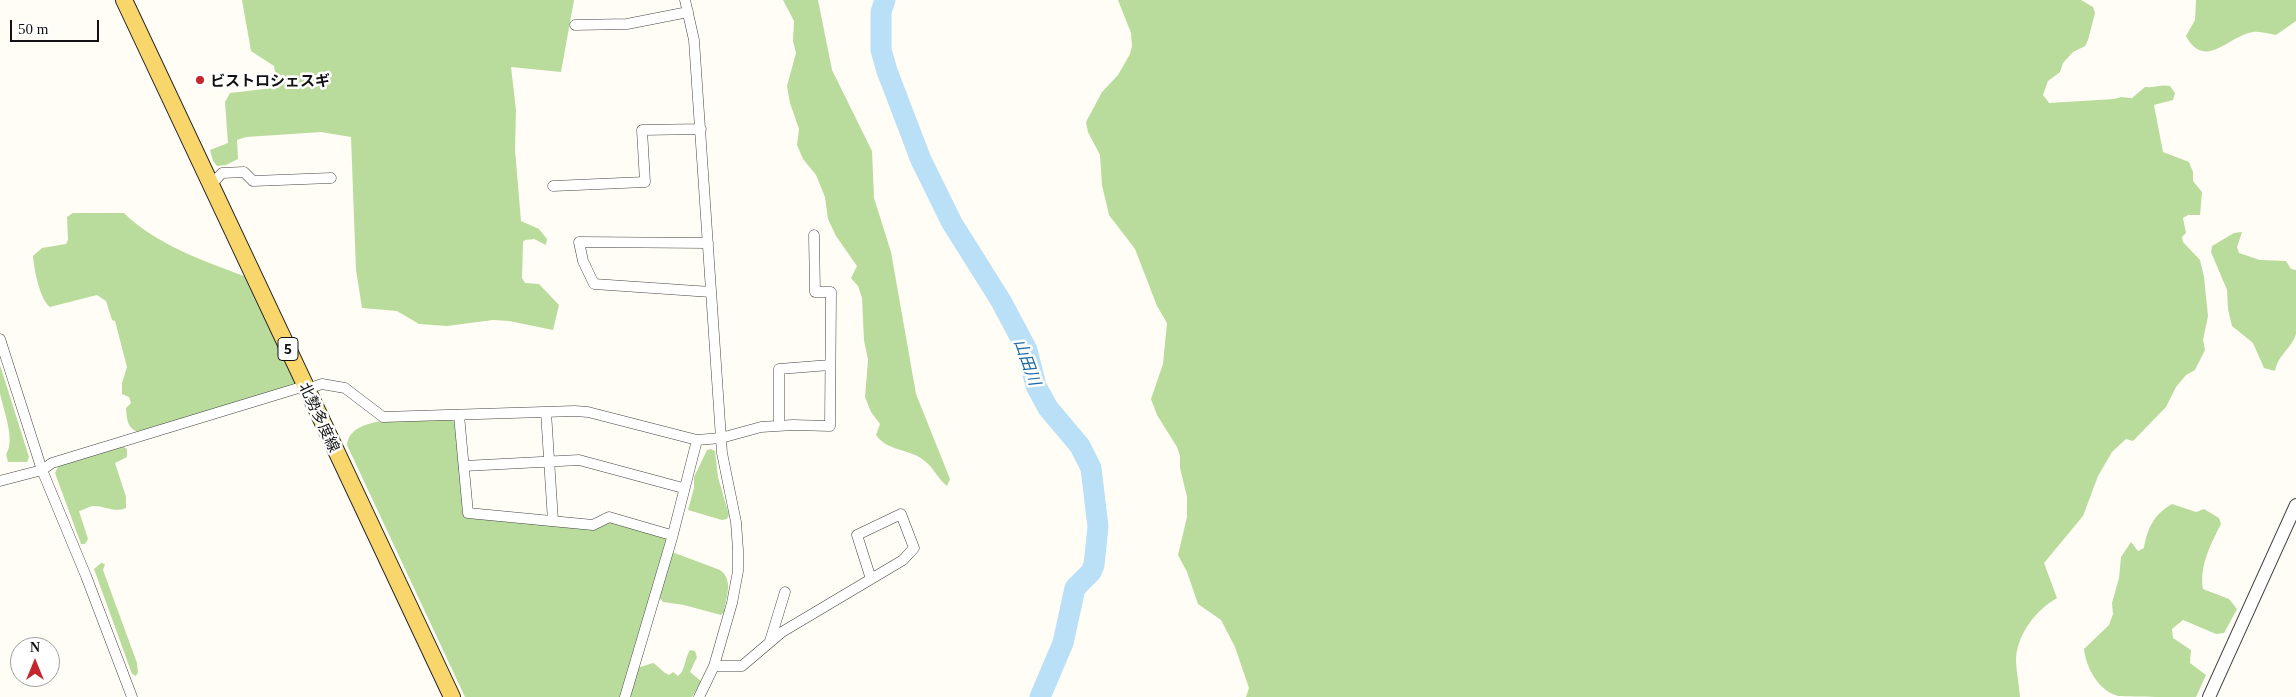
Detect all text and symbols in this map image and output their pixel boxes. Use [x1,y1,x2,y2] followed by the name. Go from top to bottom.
[12,10,101,42] scale bar
[18,21,48,37] text: 50 m
[210,71,330,89] place label: ビストロシェスギ
[194,74,206,86] marker: ビストロシェスギ
[1011,336,1045,388] water label: 山田川
[278,338,298,360] road number: 5
[296,379,344,455] street label: 北勢多度線
[10,637,60,687] north arrow
[30,640,40,655] text: N

